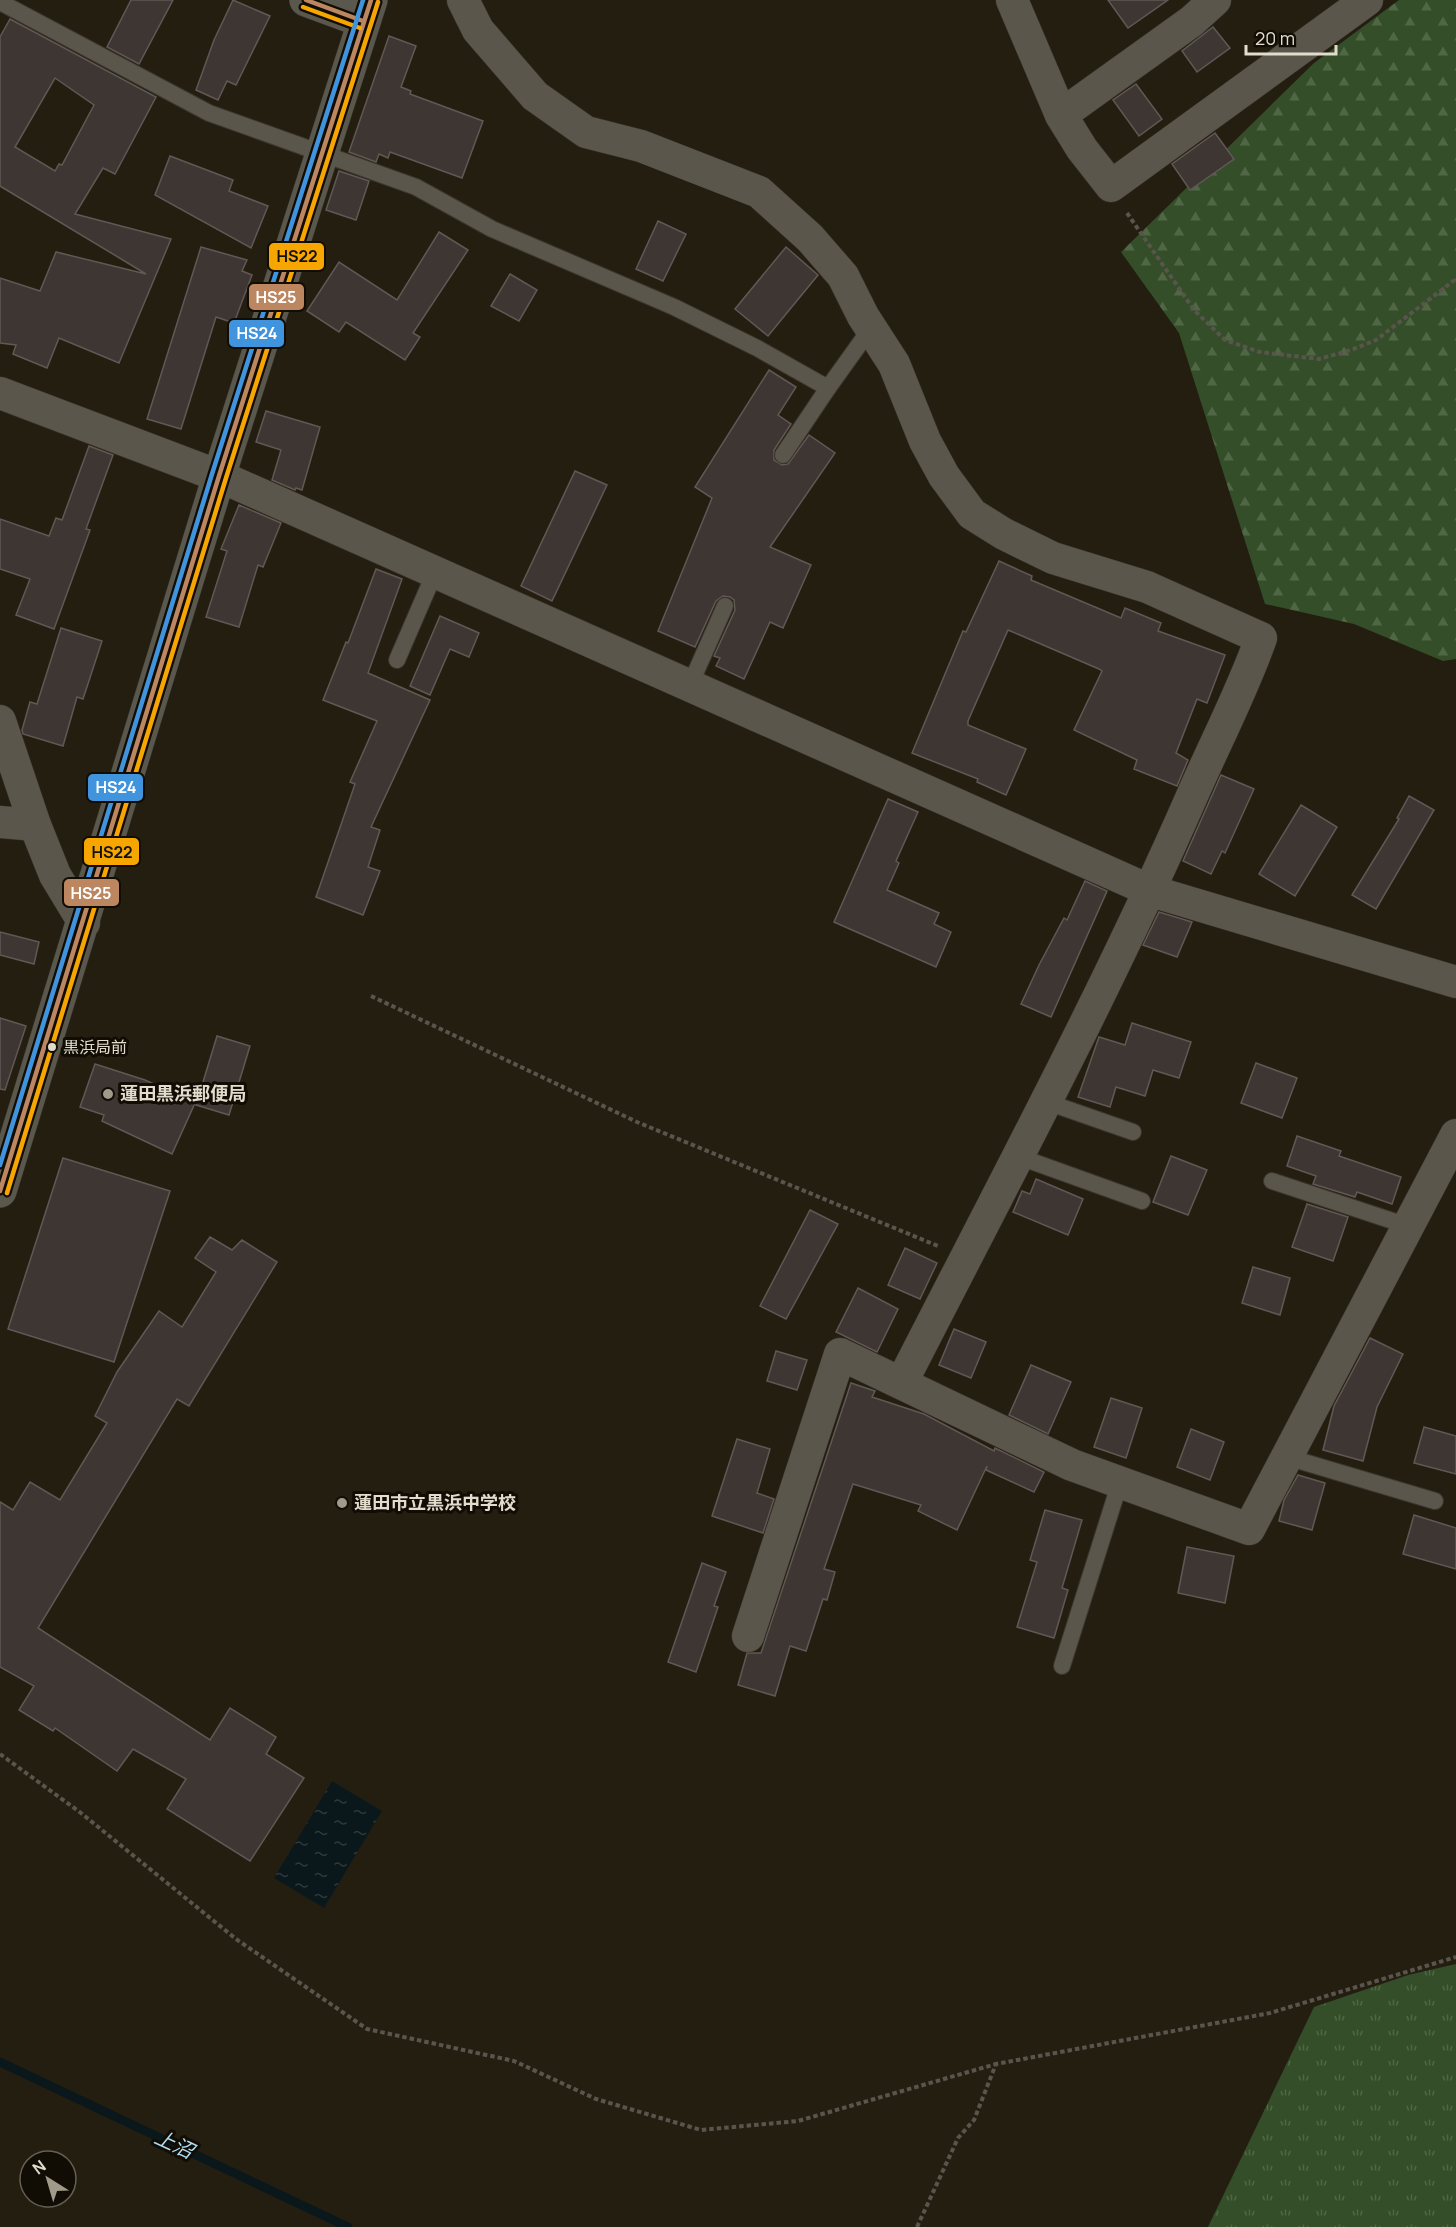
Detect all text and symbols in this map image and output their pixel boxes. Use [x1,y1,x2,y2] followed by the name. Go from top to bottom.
[1246,18,1336,56] scale bar
[1255,26,1295,50] text: 20 m
[268,242,325,271] line badge: HS22
[276,245,318,267] text: HS22
[248,283,305,311] line badge: HS25
[256,286,296,308] text: HS25
[228,319,285,348] line badge: HS24
[236,322,278,344] text: HS24
[87,773,144,802] line badge: HS24
[95,776,137,798] text: HS24
[83,837,140,866] line badge: HS22
[91,841,133,863] text: HS22
[63,878,120,907] line badge: HS25
[71,882,111,904] text: HS25
[63,1036,127,1058] place label: 黒浜局前
[46,1041,58,1053] marker: 黒浜局前
[120,1081,246,1105] place label: 蓮田黒浜郵便局
[101,1087,115,1101] marker: 蓮田黒浜郵便局
[354,1490,516,1514] place label: 蓮田市立黒浜中学校
[335,1496,349,1510] marker: 蓮田市立黒浜中学校
[150,2123,201,2166] water label: 上沼
[18,2149,78,2209] north arrow
[28,2155,50,2179] text: N

